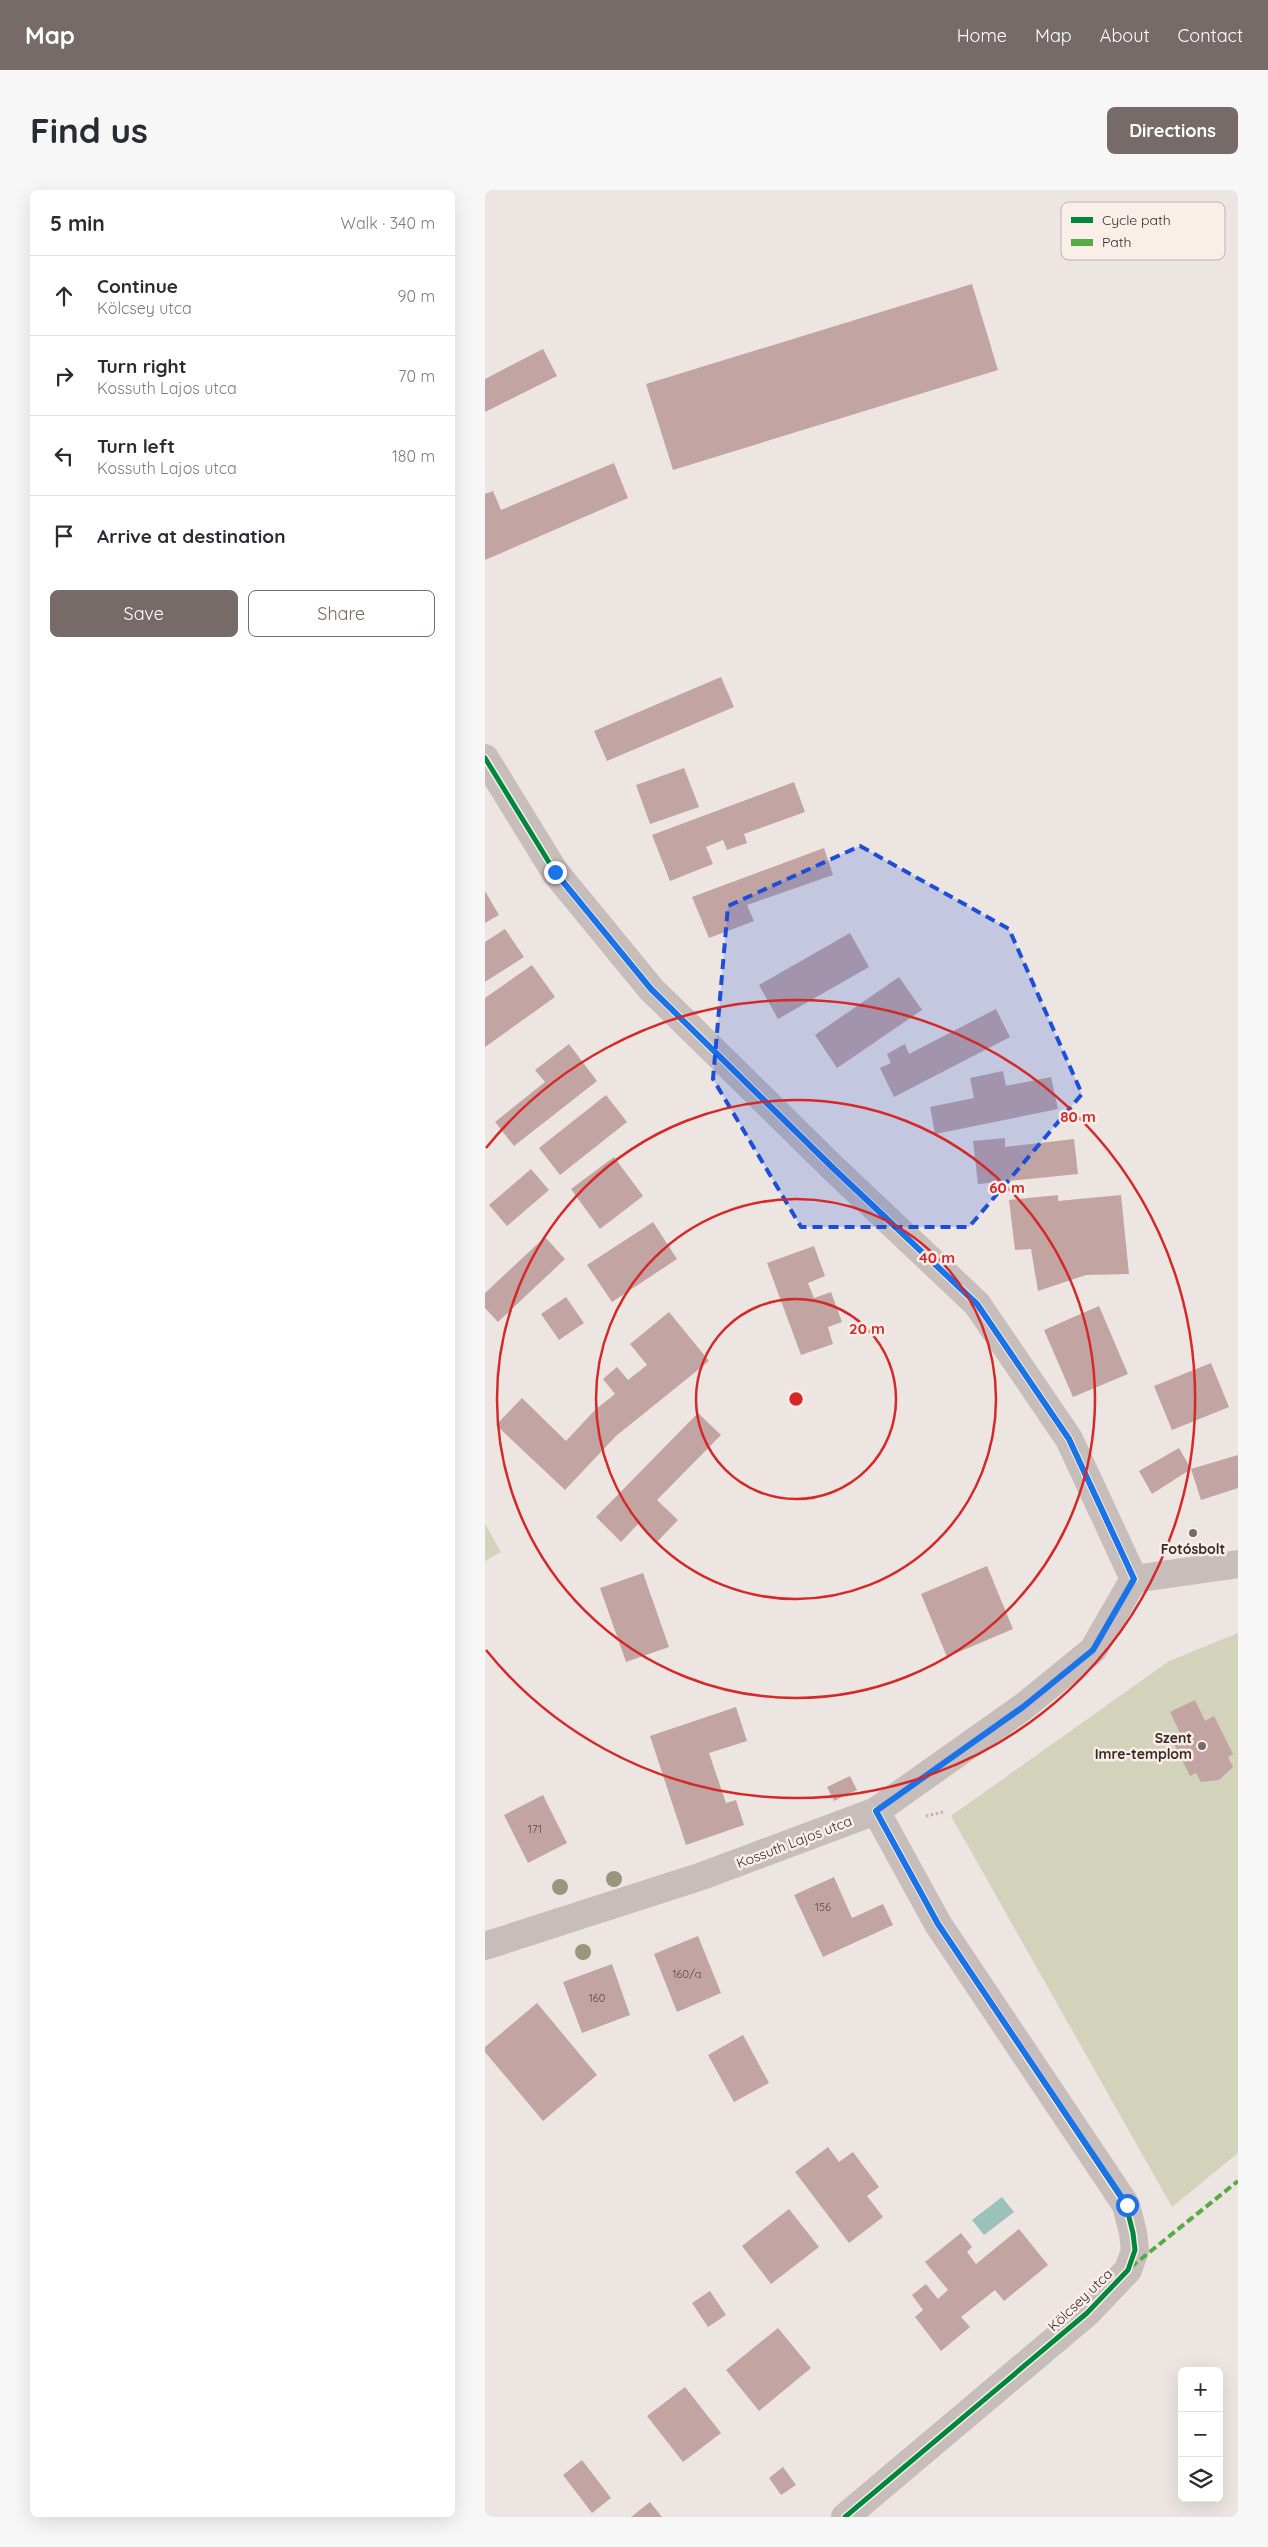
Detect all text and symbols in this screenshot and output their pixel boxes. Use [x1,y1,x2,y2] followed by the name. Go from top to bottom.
[25,20,75,50] text: Map
[957,24,1007,47] text: Home
[1035,24,1072,47] text: Map
[1100,24,1150,47] text: About
[1178,24,1243,47] text: Contact
[1107,107,1238,154] button: Directions
[30,108,148,152] text: Find us
[1061,202,1225,260] legend
[50,210,105,236] text: 5 min
[1102,211,1171,229] text: Cycle path
[341,213,435,233] text: Walk · 340 m
[1102,233,1131,251] text: Path
[97,274,178,298] text: Continue
[50,282,78,310] icon: ahead
[398,286,435,306] text: 90 m
[97,298,192,318] text: Kölcsey utca
[97,354,186,378] text: Turn right
[50,362,78,390] icon: right
[398,366,435,386] text: 70 m
[97,378,237,398] text: Kossuth Lajos utca
[97,434,175,458] text: Turn left
[50,442,78,470] icon: left
[392,446,435,466] text: 180 m
[97,458,237,478] text: Kossuth Lajos utca
[50,522,78,550] icon: arrive
[97,524,286,548] text: Arrive at destination
[50,590,238,637] button: Save
[248,590,435,637] button: Share
[544,861,567,884] route end
[1060,1107,1096,1126] text: 80 m
[989,1178,1025,1197] text: 60 m
[919,1248,955,1267] text: 40 m
[849,1319,885,1338] text: 20 m
[787,1390,805,1408] centre of rings
[1187,1527,1199,1539] marker: Fotósbolt
[1161,1540,1226,1558] place label: Fotósbolt
[1095,1729,1192,1763] place label: Szent Imre-templom
[1196,1740,1208,1752] marker: Szent Imre-templom
[734,1812,854,1872] street label: Kossuth Lajos utca
[528,1822,542,1836] house number: 171
[815,1900,831,1914] house number: 156
[673,1967,701,1981] house number: 160/a
[589,1991,605,2005] house number: 160
[1116,2194,1139,2217] route start
[1044,2265,1116,2335] street label: Kölcsey utca
[1178,2367,1223,2502] map controls
[1178,2367,1223,2412] button: +
[1178,2412,1223,2457] button: −
[1178,2457,1223,2502] button: layers

